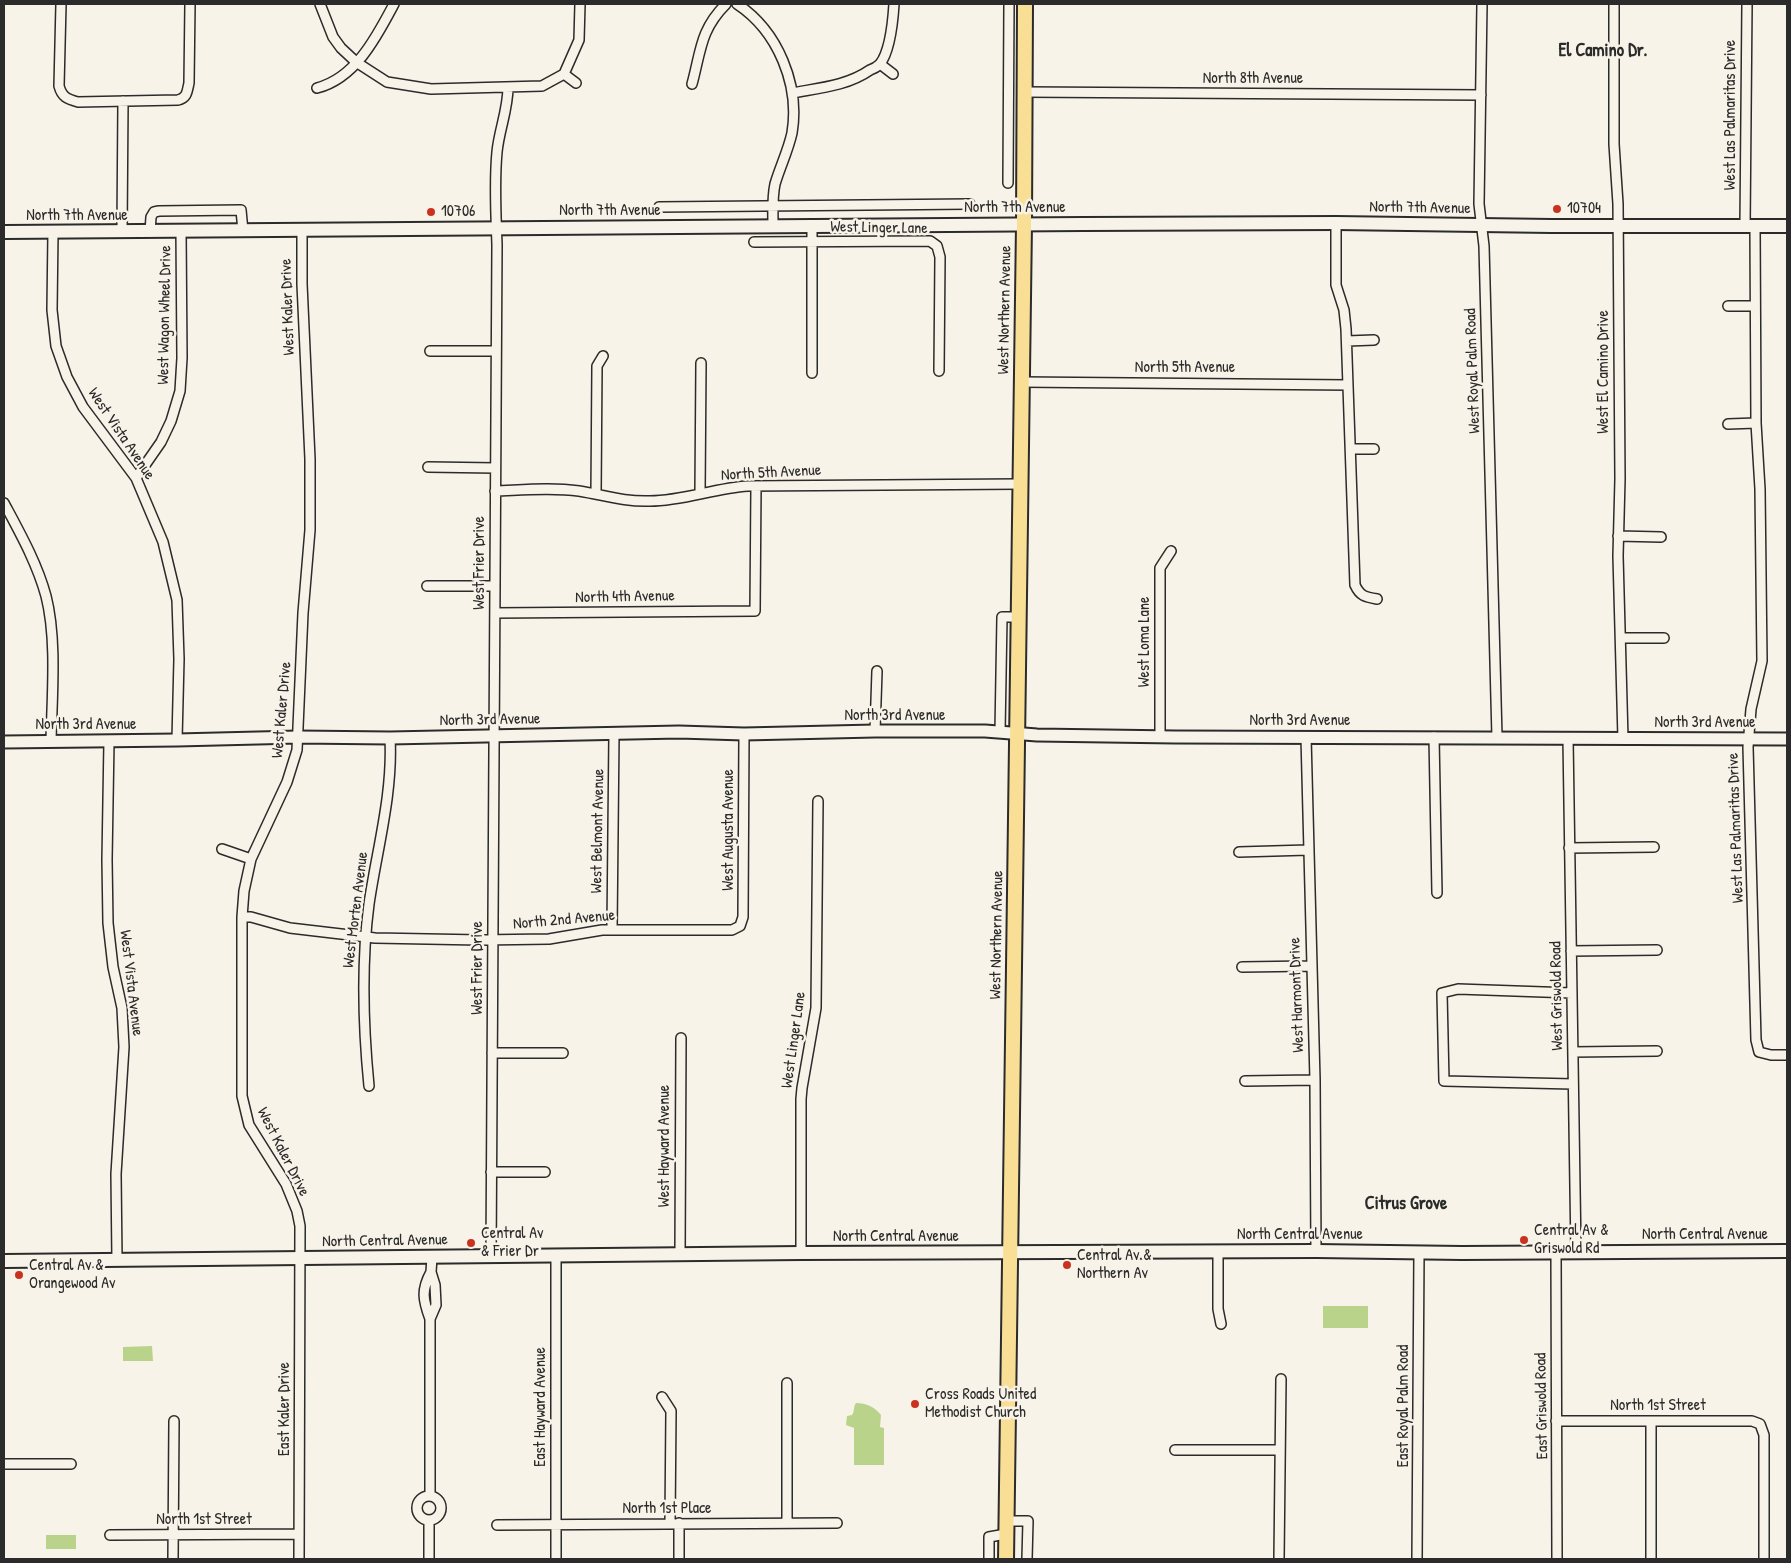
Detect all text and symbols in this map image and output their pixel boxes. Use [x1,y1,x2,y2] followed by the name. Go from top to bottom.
[1559,40,1647,62] district label: El Camino Dr.
[1721,40,1741,190] street label: West Las Palmaritas Drive
[1203,69,1303,89] street label: North 8th Avenue
[964,198,1066,218] street label: North 7th Avenue
[1369,198,1471,218] street label: North 7th Avenue
[1567,199,1601,219] place label: 10704
[559,201,661,221] street label: North 7th Avenue
[441,202,475,222] place label: 10706
[1551,203,1563,215] marker: 10704
[26,206,128,226] street label: North 7th Avenue
[425,206,437,218] marker: 10706
[830,218,928,238] street label: West Linger Lane
[154,245,176,385] street label: West Wagon Wheel Drive
[994,245,1016,375] street label: West Northern Avenue
[277,258,299,356] street label: West Kaler Drive
[1461,308,1485,434] street label: West Royal Palm Road
[1594,310,1614,434] street label: West El Camino Drive
[1135,358,1235,378] street label: North 5th Avenue
[83,385,159,483] street label: West Vista Avenue
[720,461,822,485] street label: North 5th Avenue
[470,516,490,610] street label: West Frier Drive
[575,587,675,607] street label: North 4th Avenue
[1135,597,1155,687] street label: West Loma Lane
[268,661,296,759] street label: West Kaler Drive
[845,706,945,726] street label: North 3rd Avenue
[439,710,541,730] street label: North 3rd Avenue
[1250,711,1350,731] street label: North 3rd Avenue
[1655,713,1755,733] street label: North 3rd Avenue
[36,715,136,735] street label: North 3rd Avenue
[1724,752,1748,904] street label: West Las Palmaritas Drive
[587,769,609,893] street label: West Belmont Avenue
[719,769,739,891] street label: West Augusta Avenue
[339,851,373,969] street label: West Morten Avenue
[986,870,1008,1000] street label: West Northern Avenue
[512,906,616,934] street label: North 2nd Avenue
[468,921,488,1015] street label: West Frier Drive
[115,929,147,1037] street label: West Vista Avenue
[1285,937,1309,1053] street label: West Harmont Drive
[1546,941,1568,1051] street label: West Griswold Road
[778,990,810,1090] street label: West Linger Lane
[655,1085,675,1207] street label: West Hayward Avenue
[252,1105,314,1199] street label: West Kaler Drive
[1365,1193,1447,1215] district label: Citrus Grove
[1534,1221,1609,1259] place label: Central Av & Griswold Rd
[481,1224,543,1262] place label: Central Av & Frier Dr
[1237,1225,1363,1245] street label: North Central Avenue
[1642,1225,1768,1245] street label: North Central Avenue
[833,1227,959,1247] street label: North Central Avenue
[322,1230,448,1252] street label: North Central Avenue
[1518,1234,1530,1246] marker: Central Av & Griswold Rd
[465,1237,477,1249] marker: Central Av & Frier Dr
[1077,1246,1152,1284] place label: Central Av & Northern Av
[29,1256,115,1294] place label: Central Av & Orangewood Av
[1061,1259,1073,1271] marker: Central Av & Northern Av
[13,1269,25,1281] marker: Central Av & Orangewood Av
[1394,1345,1414,1467] street label: East Royal Palm Road
[531,1347,551,1467] street label: East Hayward Avenue
[1531,1353,1553,1459] street label: East Griswold Road
[275,1362,295,1456] street label: East Kaler Drive
[925,1385,1036,1423] place label: Cross Roads United Methodist Church
[1610,1396,1706,1416] street label: North 1st Street
[909,1398,921,1410] marker: Cross Roads United Methodist Church
[623,1499,711,1519] street label: North 1st Place
[156,1510,252,1530] street label: North 1st Street

